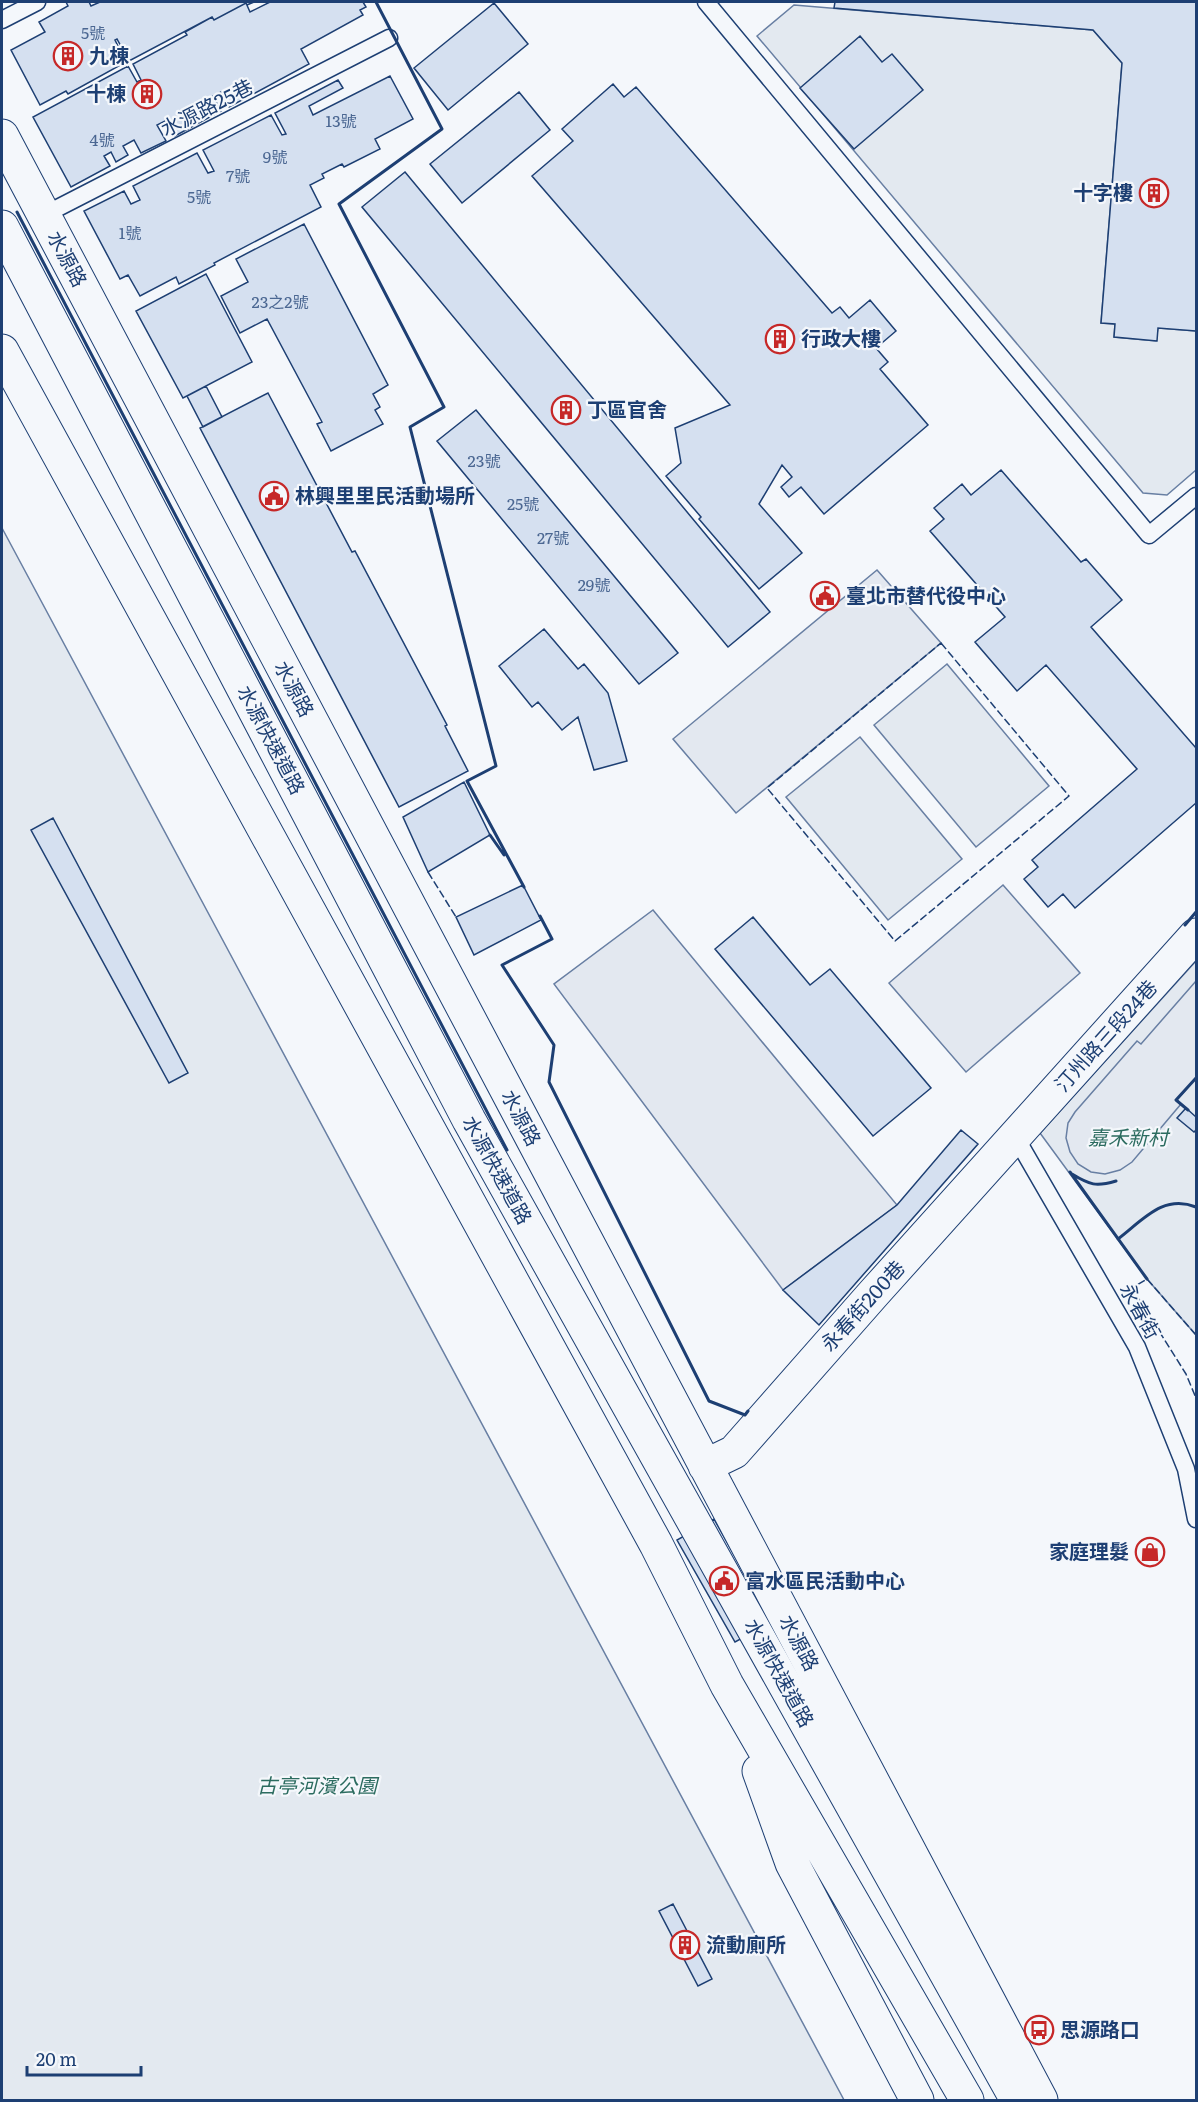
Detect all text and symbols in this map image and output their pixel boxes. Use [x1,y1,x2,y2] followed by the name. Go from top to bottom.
[81,20,105,44] house number: 5號
[89,39,129,69] place label: 九棟
[52,40,84,72] building icon: 九棟
[155,70,258,142] street label: 水源路25巷
[86,77,126,107] place label: 十棟
[131,78,163,110] building icon: 十棟
[325,108,357,132] house number: 13號
[90,127,114,151] house number: 4號
[263,144,287,168] house number: 9號
[226,163,250,187] house number: 7號
[1073,176,1133,206] place label: 十字樓
[1138,177,1170,209] building icon: 十字樓
[187,184,211,208] house number: 5號
[119,220,141,244] house number: 1號
[41,225,96,292] street label: 水源路
[252,289,308,313] house number: 23之2號
[801,322,881,352] place label: 行政大樓
[764,323,796,355] building icon: 行政大樓
[587,393,667,423] place label: 丁區官舍
[550,394,582,426] building icon: 丁區官舍
[468,448,500,472] house number: 23號
[295,479,475,509] place label: 林興里里民活動場所
[258,480,290,512] public building icon: 林興里里民活動場所
[507,491,539,515] house number: 25號
[537,525,569,549] house number: 27號
[578,572,610,596] house number: 29號
[846,579,1006,609] place label: 臺北市替代役中心
[809,580,841,612] public building icon: 臺北市替代役中心
[268,655,323,722] street label: 水源路
[231,679,314,799] street label: 水源快速道路
[1046,972,1163,1097] street label: 汀州路三段24巷
[495,1084,550,1151] street label: 水源路
[457,1109,541,1229] street label: 水源快速道路
[1088,1121,1171,1151] park label: 嘉禾新村
[812,1253,911,1357] street label: 永春街200巷
[1114,1277,1169,1344] street label: 永春街
[1049,1535,1129,1565] place label: 家庭理髮
[1134,1536,1166,1568] shop icon: 家庭理髮
[745,1564,905,1594] place label: 富水區民活動中心
[708,1565,740,1597] public building icon: 富水區民活動中心
[773,1609,828,1676] street label: 水源路
[739,1612,823,1732] street label: 水源快速道路
[257,1769,380,1799] park label: 古亭河濱公園
[706,1928,786,1958] place label: 流動廁所
[669,1929,701,1961] building icon: 流動廁所
[1060,2013,1140,2043] place label: 思源路口
[1023,2014,1055,2046] bus stop icon: 思源路口
[27,2039,141,2077] scale bar
[36,2045,77,2072] text: 20 m

